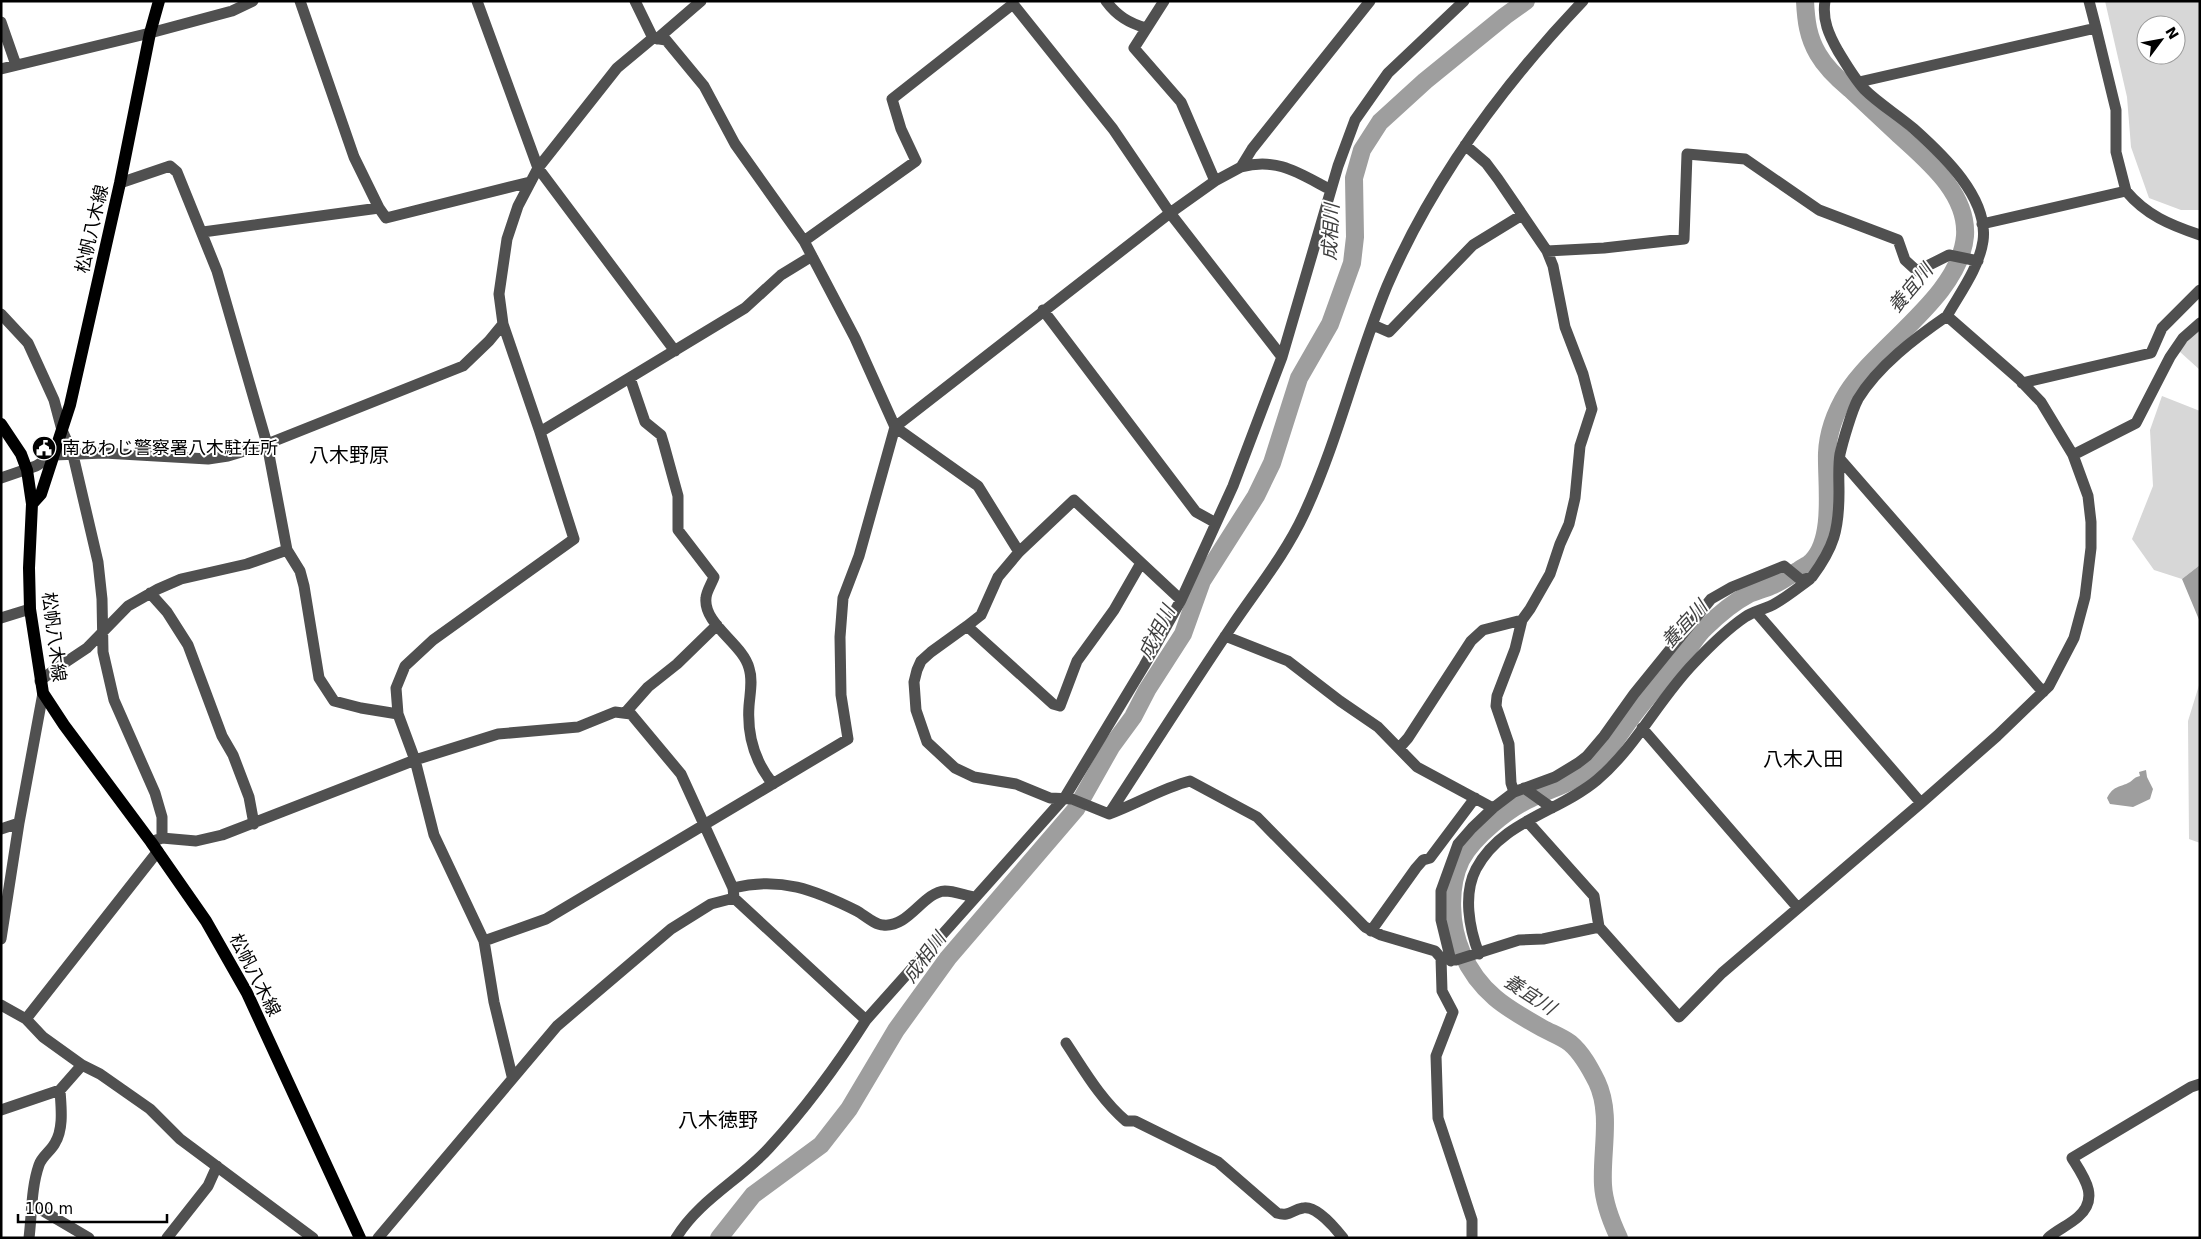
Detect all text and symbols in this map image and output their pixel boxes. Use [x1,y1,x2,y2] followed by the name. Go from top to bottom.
[2136,15,2186,65] north arrow
[2162,24,2182,42] text: N
[71,183,112,275] street label: 松帆八木線
[1318,201,1343,261] water label: 成相川
[1883,258,1938,317] water label: 養宜川
[31,435,57,461] public building icon: 南あわじ警察署八木駐在所
[62,437,278,458] place label: 南あわじ警察署八木駐在所
[309,443,389,467] district label: 八木野原
[39,591,70,683] street label: 松帆八木線
[1657,594,1713,652] water label: 養宜川
[1133,600,1180,662] water label: 成相川
[1763,747,1843,771] district label: 八木入田
[898,926,951,986] water label: 成相川
[226,930,285,1020] street label: 松帆八木線
[1500,969,1562,1020] water label: 養宜川
[678,1108,758,1132] district label: 八木徳野
[18,1192,166,1224] scale bar
[25,1200,73,1218] text: 100 m

